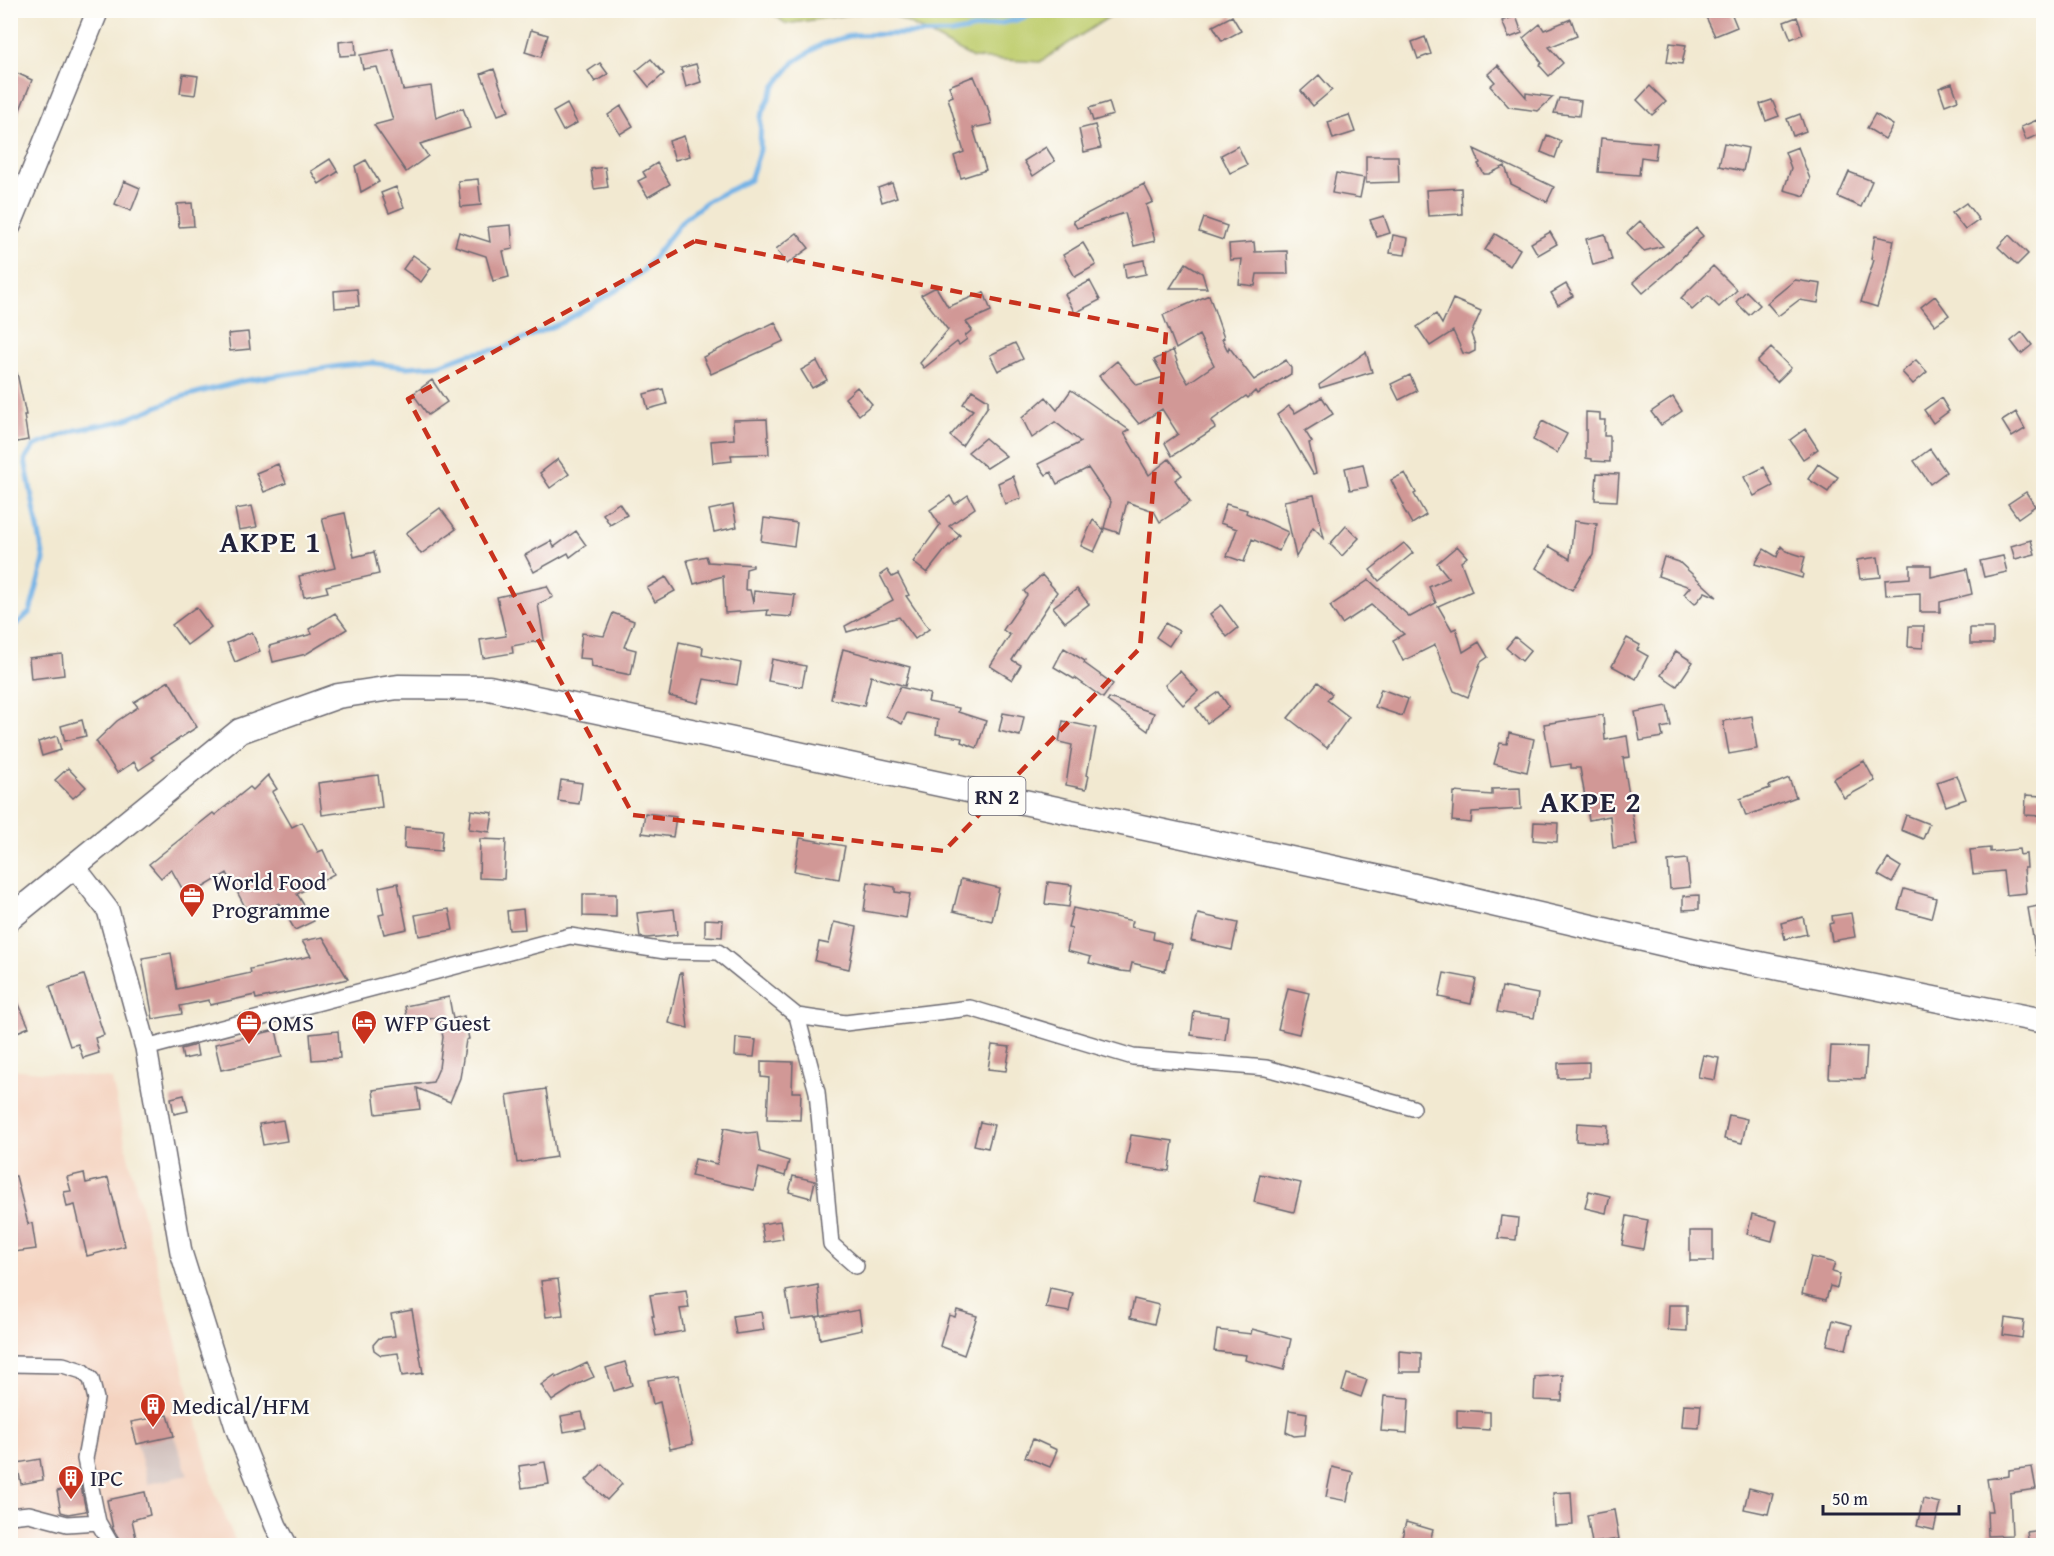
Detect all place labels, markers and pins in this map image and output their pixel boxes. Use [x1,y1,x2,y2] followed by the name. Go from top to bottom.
[212,864,330,927] place label: World Food Programme
[177,881,207,919] office icon: World Food Programme
[268,1005,314,1040] place label: OMS
[384,1005,491,1040] place label: WFP Guest
[234,1008,264,1046] office icon: OMS
[349,1008,379,1046] hotel icon: WFP Guest
[172,1388,310,1423] place label: Medical/HFM
[138,1391,168,1429] building icon: Medical/HFM
[90,1460,123,1495] place label: IPC
[56,1463,86,1501] building icon: IPC

